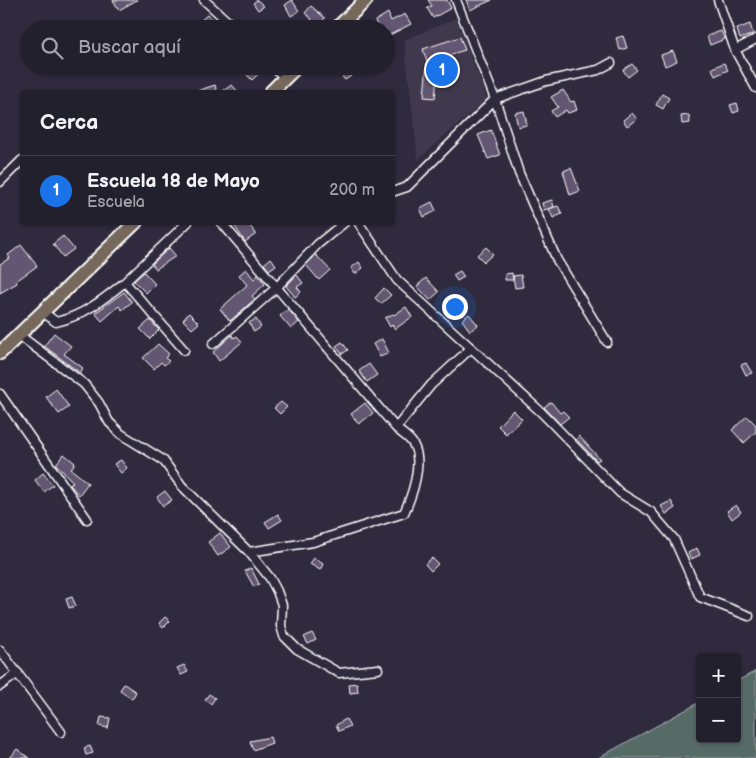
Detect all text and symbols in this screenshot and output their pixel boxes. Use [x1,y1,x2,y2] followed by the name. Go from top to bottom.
[20,20,395,75] search box
[38,34,66,62] icon: search
[78,36,181,59] text: Buscar aquí
[426,51,458,89] pin: 1
[40,110,98,135] text: Cerca
[87,170,260,193] text: Escuela 18 de Mayo
[53,181,59,200] text: 1
[329,181,375,200] text: 200 m
[87,193,145,212] text: Escuela
[442,294,468,320] your location
[696,653,741,743] map controls
[696,653,741,698] button: +
[696,698,741,743] button: −

